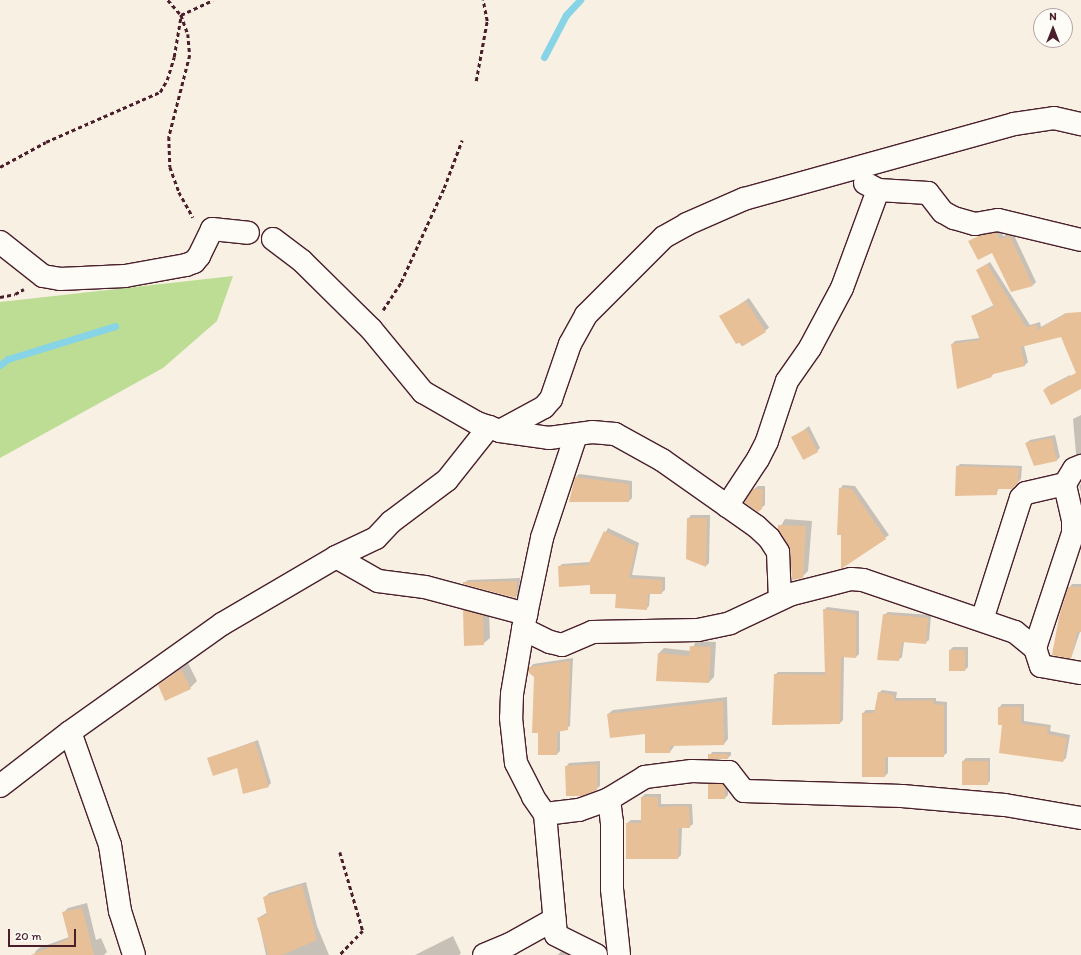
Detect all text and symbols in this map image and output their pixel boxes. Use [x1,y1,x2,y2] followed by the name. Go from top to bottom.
[1033,8,1073,48] north arrow
[1049,10,1057,23] text: N
[10,921,78,947] scale bar
[15,929,42,943] text: 20 m

